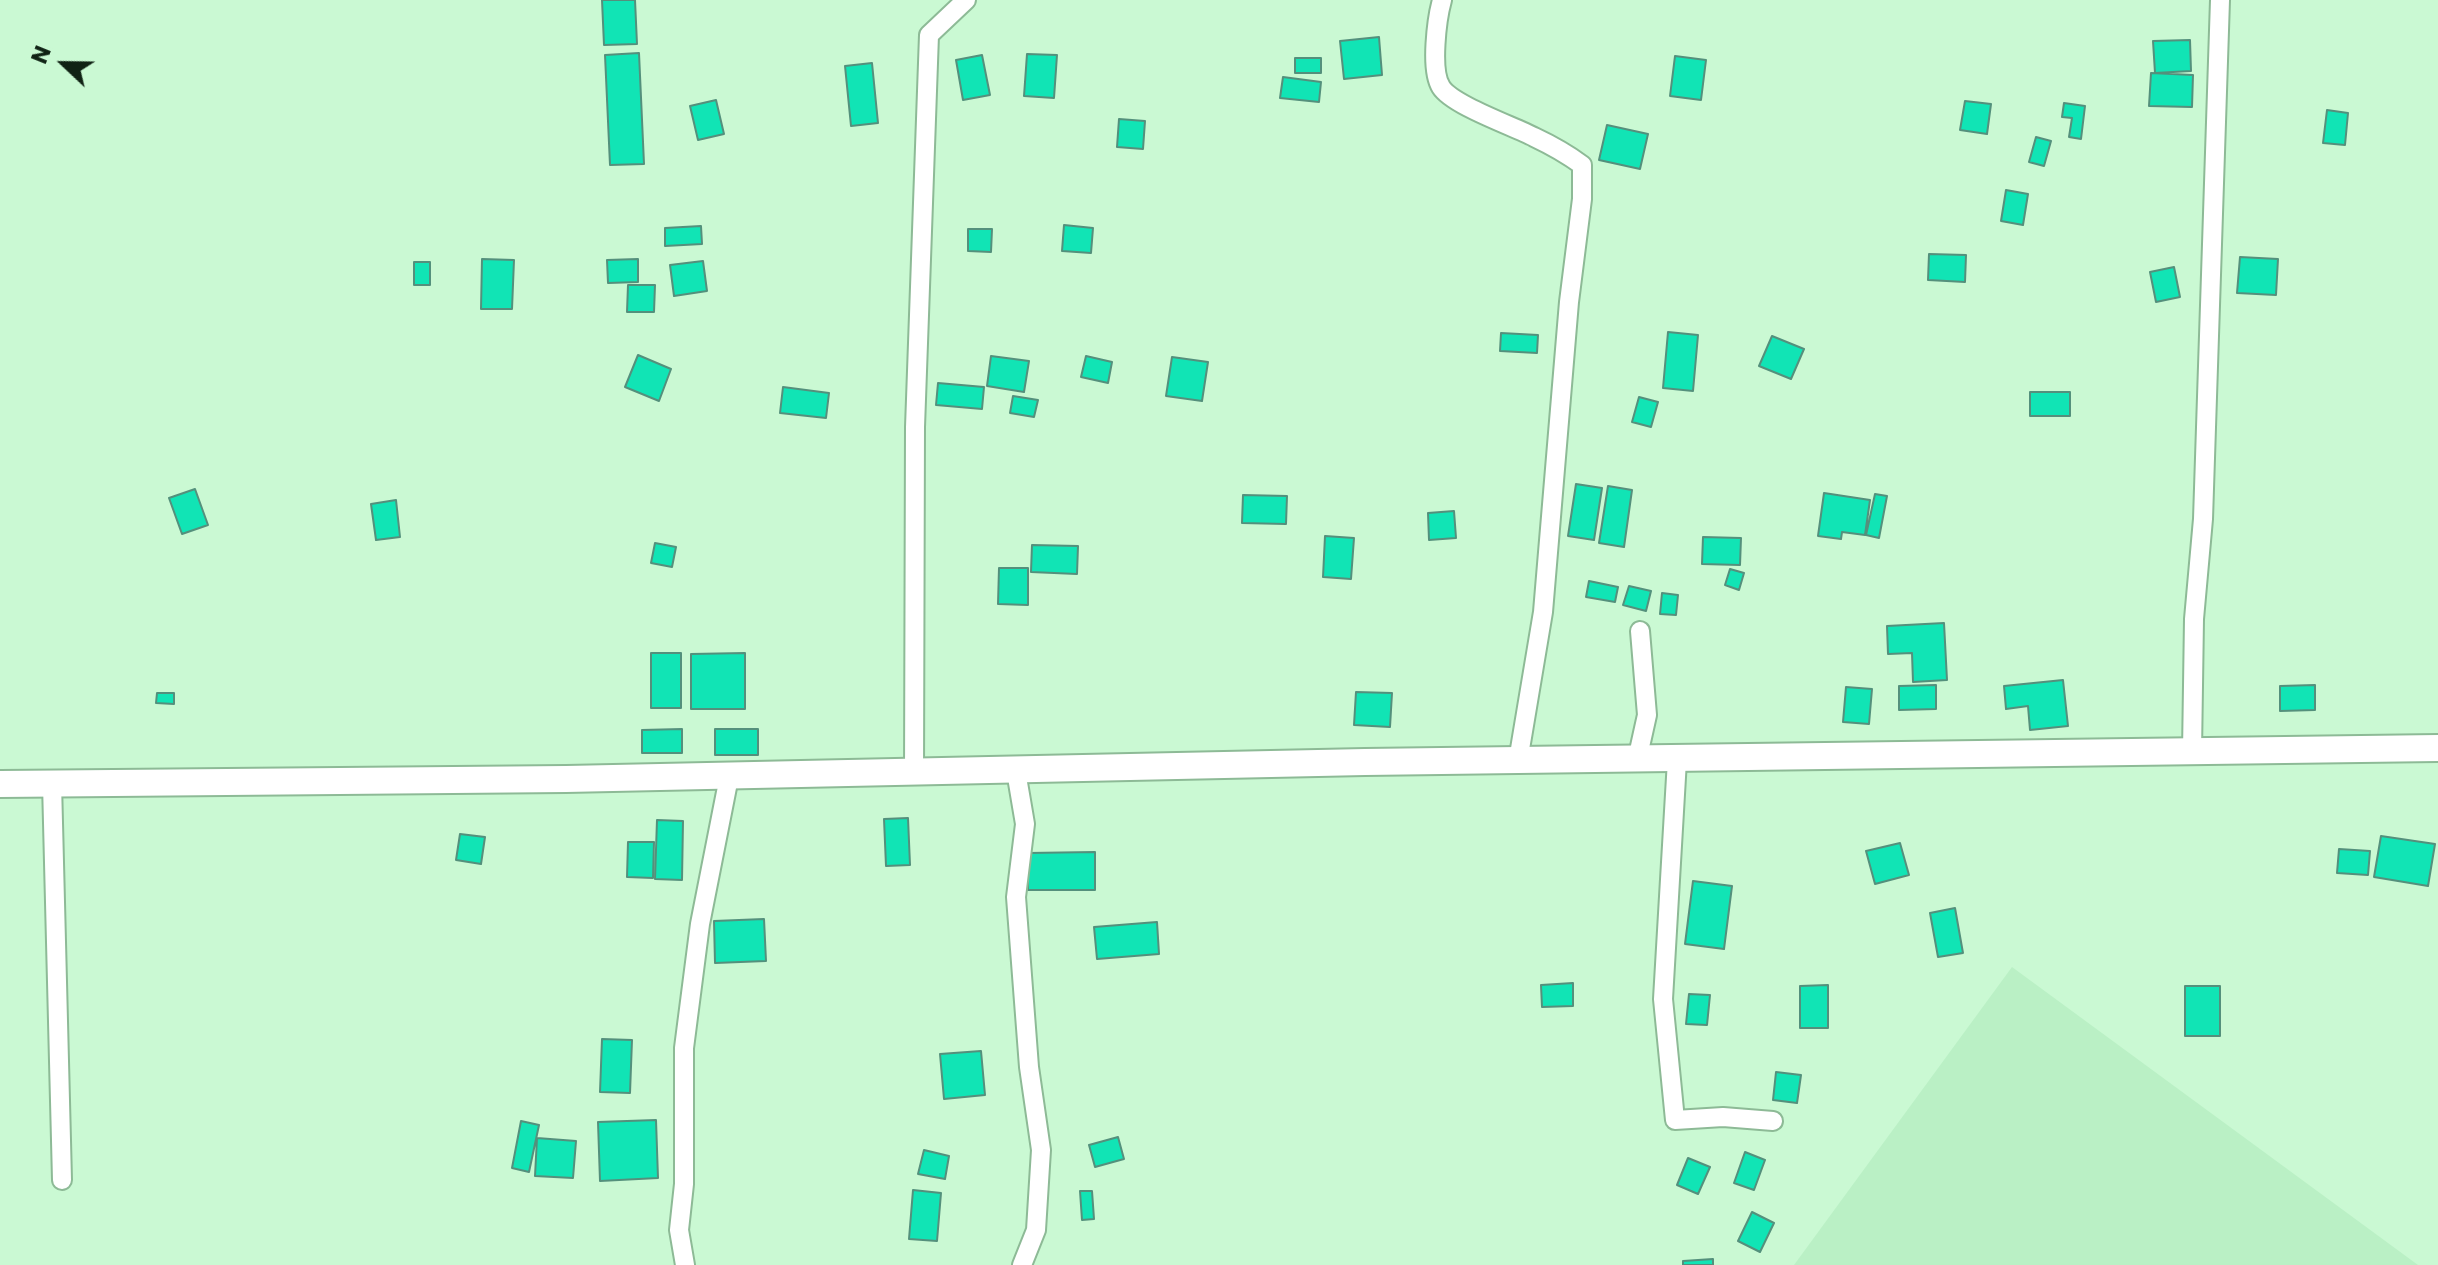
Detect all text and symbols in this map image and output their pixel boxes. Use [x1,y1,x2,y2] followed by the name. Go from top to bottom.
[24,24,104,104] north arrow
[24,41,59,68] text: N

